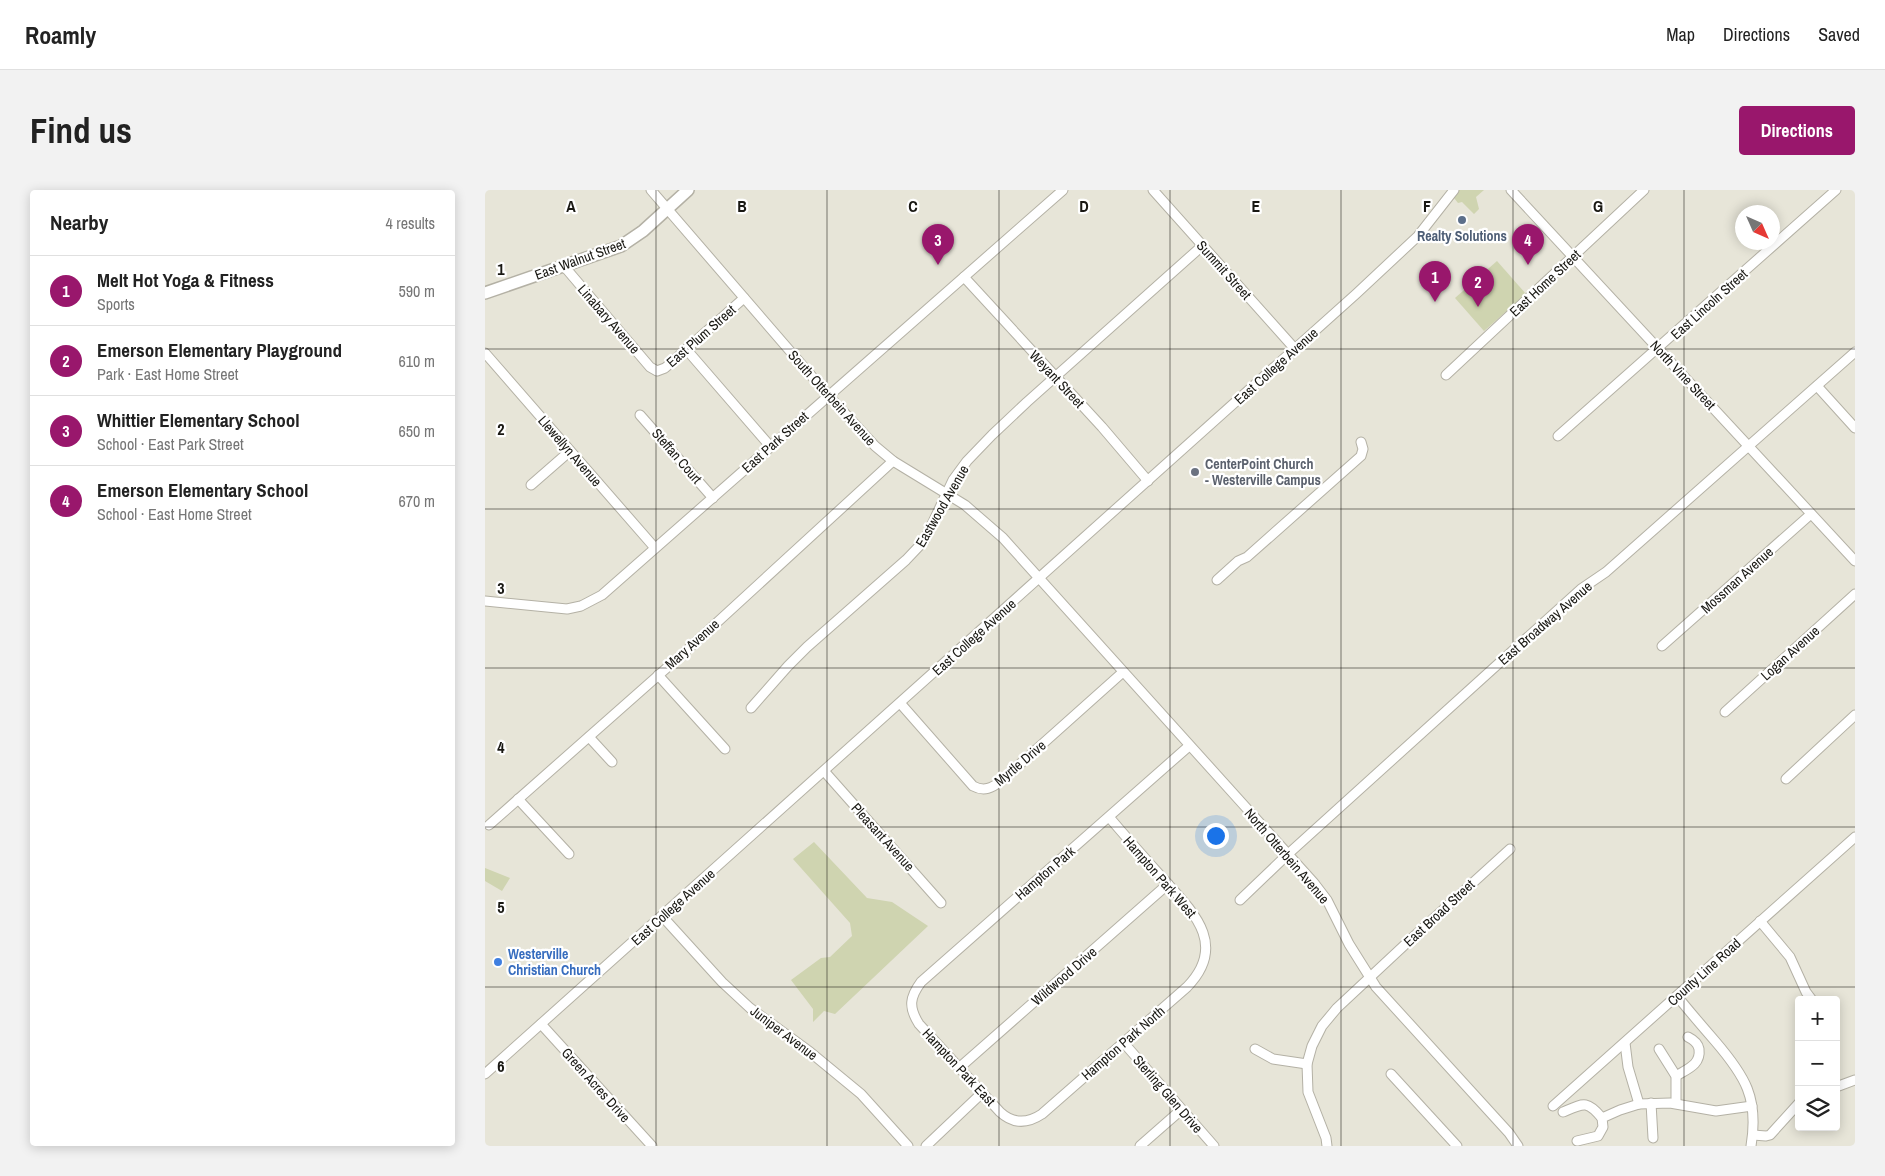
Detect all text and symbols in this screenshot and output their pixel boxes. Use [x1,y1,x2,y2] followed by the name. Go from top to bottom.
[25,19,96,51] text: Roamly
[1666,22,1695,47] text: Map
[1723,22,1790,47] text: Directions
[1818,22,1860,47] text: Saved
[1739,106,1855,155] button: Directions
[30,107,132,154] text: Find us
[566,195,576,217] text: A
[737,195,747,217] text: B
[908,195,918,217] text: C
[1079,195,1089,217] text: D
[1252,195,1261,217] text: E
[1423,195,1431,217] text: F
[1593,195,1603,217] text: G
[1735,205,1780,250] north arrow
[50,208,108,237] text: Nearby
[385,212,435,234] text: 4 results
[1456,214,1468,226] marker: Realty Solutions
[922,224,954,265] pin: 3
[1512,224,1544,265] pin: 4
[1417,227,1507,245] place label: Realty Solutions
[532,234,628,284] street label: East Walnut Street
[1193,237,1255,303] street label: Summit Street
[1506,246,1584,320] street label: East Home Street
[497,258,505,280] text: 1
[1419,261,1451,302] pin: 1
[1667,265,1751,343] street label: East Lincoln Street
[1462,266,1494,307] pin: 2
[97,267,274,293] text: Melt Hot Yoga & Fitness
[62,280,70,302] text: 1
[399,280,435,302] text: 590 m
[574,281,644,357] street label: Linabary Avenue
[97,293,135,315] text: Sports
[663,301,739,371] street label: East Plum Street
[1230,324,1322,408] street label: East College Avenue
[1646,336,1720,414] street label: North Vine Street
[97,337,342,363] text: Emerson Elementary Playground
[1026,346,1088,412] street label: Weyant Street
[784,347,880,449] street label: South Otterbein Avenue
[62,350,70,372] text: 2
[399,350,435,372] text: 610 m
[97,363,238,385] text: Park · East Home Street
[97,407,300,433] text: Whittier Elementary School
[738,407,812,477] street label: East Park Street
[534,412,606,490] street label: Llewellyn Avenue
[497,418,505,440] text: 2
[62,420,70,442] text: 3
[399,420,435,442] text: 650 m
[648,425,706,487] street label: Steffan Court
[97,433,244,455] text: School · East Park Street
[1205,455,1321,489] place label: CenterPoint Church - Westerville Campus
[911,462,973,550] street label: Eastwood Avenue
[1189,466,1201,478] marker: CenterPoint Church - Westerville Campus
[97,477,308,503] text: Emerson Elementary School
[62,490,70,512] text: 4
[399,490,435,512] text: 670 m
[97,503,252,525] text: School · East Home Street
[1697,543,1777,617] street label: Mossman Avenue
[497,577,505,599] text: 3
[1494,577,1596,669] street label: East Broadway Avenue
[928,595,1020,679] street label: East College Avenue
[661,615,723,673] street label: Mary Avenue
[1757,622,1823,684] street label: Logan Avenue
[497,736,505,758] text: 4
[991,736,1049,790] street label: Myrtle Drive
[848,799,918,875] street label: Pleasant Avenue
[1241,805,1333,907] street label: North Otterbein Avenue
[1203,823,1229,849] your location
[1120,832,1200,922] street label: Hampton Park West
[1011,842,1079,904] street label: Hampton Park
[627,865,719,949] street label: East College Avenue
[1400,876,1478,950] street label: East Broad Street
[497,896,505,918] text: 5
[1664,934,1744,1010] street label: County Line Road
[1028,943,1100,1009] street label: Wildwood Drive
[508,945,601,979] place label: Westerville Christian Church
[492,956,504,968] marker: Westerville Christian Church
[1795,996,1840,1131] map controls
[1795,996,1840,1041] button: +
[747,1002,821,1064] street label: Juniper Avenue
[1078,1002,1168,1084] street label: Hampton Park North
[918,1024,1000,1110] street label: Hampton Park East
[1795,1041,1840,1086] button: −
[558,1044,634,1126] street label: Green Acres Drive
[1129,1051,1207,1137] street label: Sterling Glen Drive
[497,1055,505,1077] text: 6
[1795,1086,1840,1131] button: layers

